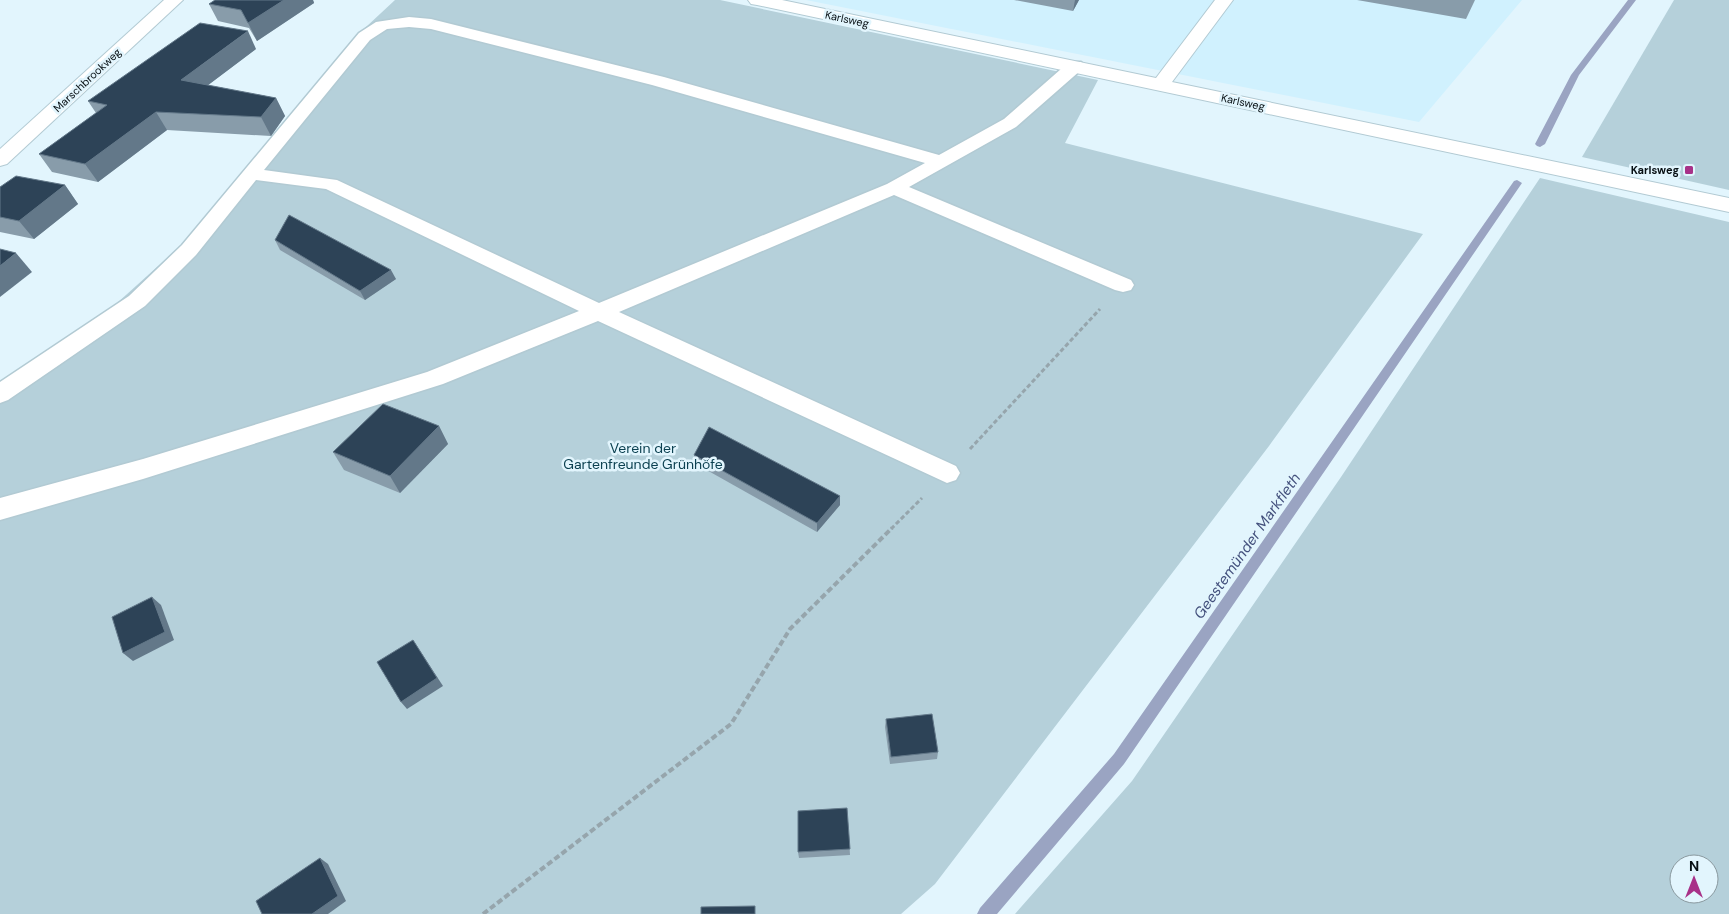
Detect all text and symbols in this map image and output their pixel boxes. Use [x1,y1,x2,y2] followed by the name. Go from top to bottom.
[824,8,870,30] street label: Karlsweg
[50,45,124,115] street label: Marschbrookweg
[1220,91,1266,113] street label: Karlsweg
[1631,163,1679,177] place label: Karlsweg
[1683,164,1695,176] marker: Karlsweg
[563,439,723,473] park label: Verein der Gartenfreunde Grünhöfe
[1189,469,1305,623] water label: Geestemünder Markfleth
[1669,854,1719,904] north arrow
[1689,857,1699,875] text: N

